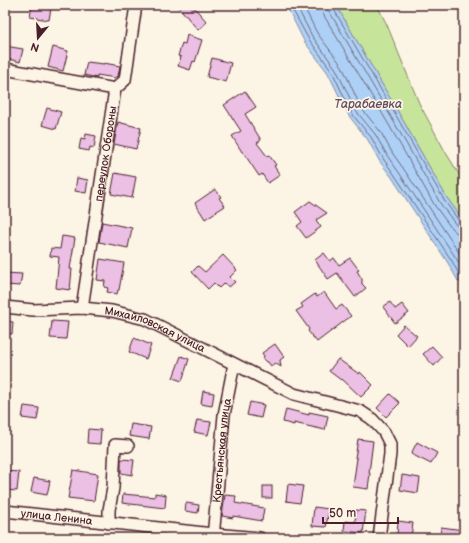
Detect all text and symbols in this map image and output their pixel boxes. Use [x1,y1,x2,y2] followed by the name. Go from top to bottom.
[18,18,58,58] north arrow
[29,40,41,54] text: N
[334,97,402,112] water label: Тарабаевка
[92,105,119,203] street label: переулок Обороны
[104,304,208,355] street label: Михайловская улица
[210,397,234,503] street label: Крестьянская улица
[323,499,398,525] scale bar
[329,506,356,521] text: 50 m
[20,507,93,528] street label: улица Ленина

